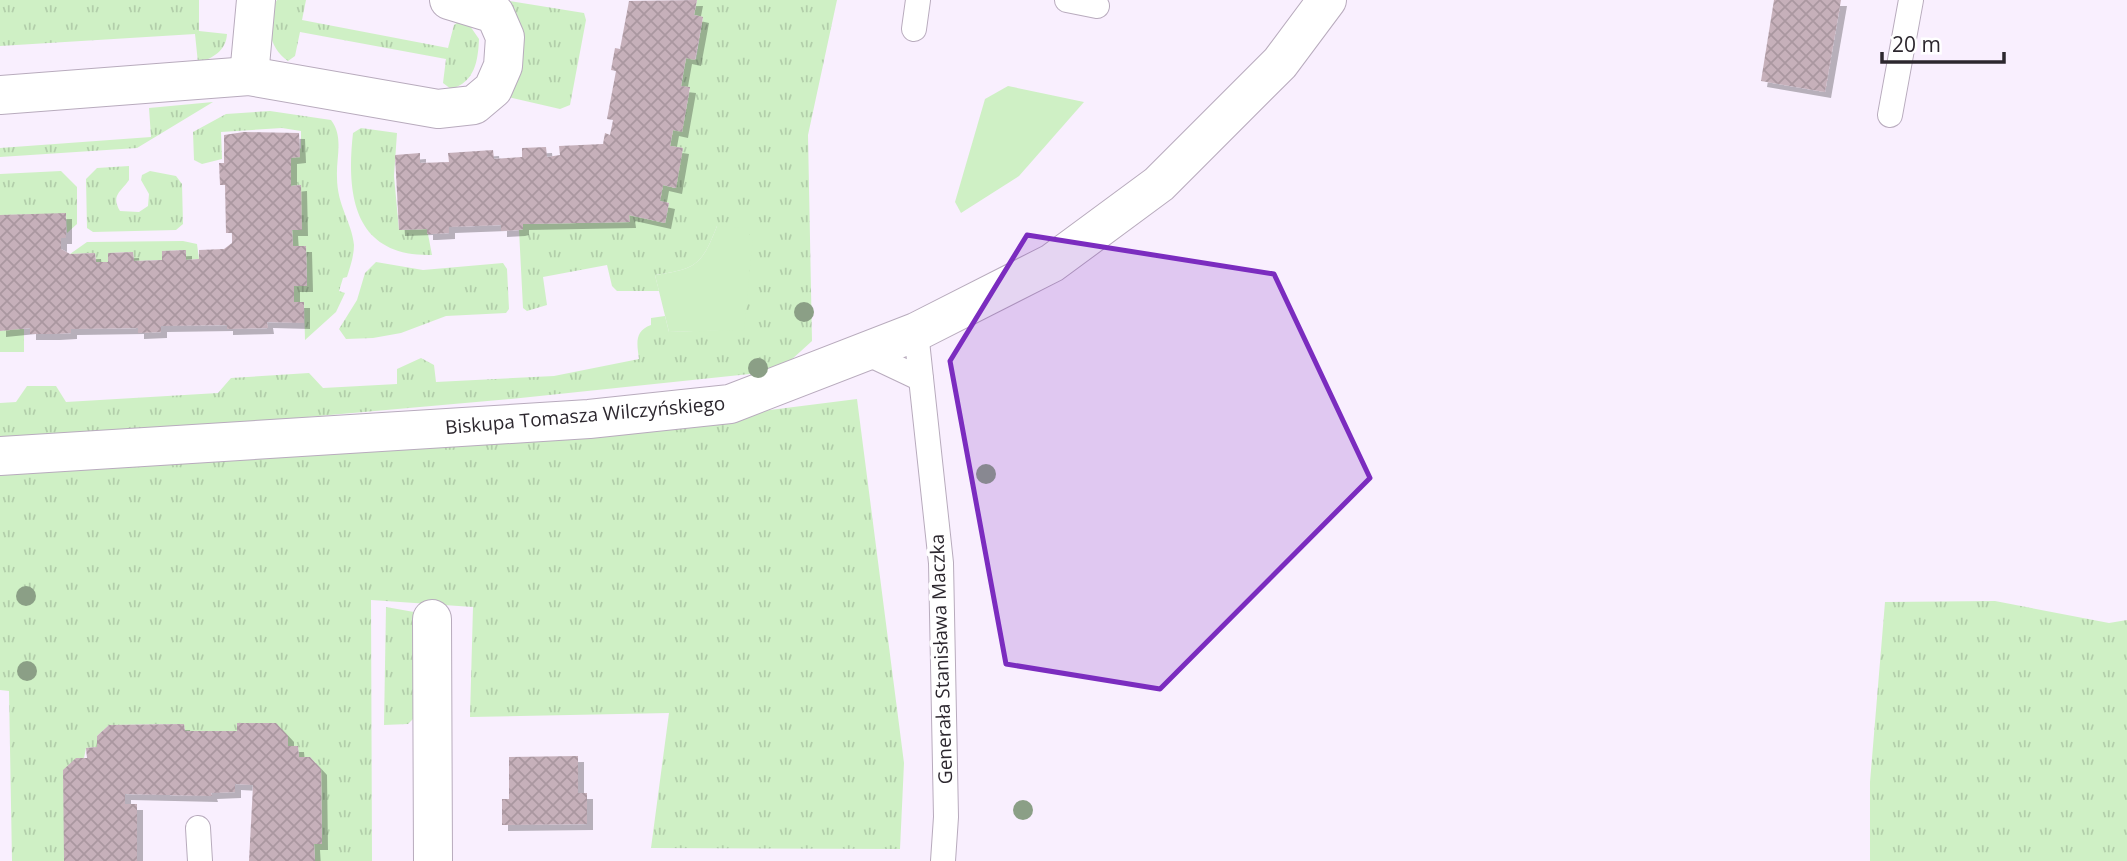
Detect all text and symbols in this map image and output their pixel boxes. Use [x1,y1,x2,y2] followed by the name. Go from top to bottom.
[1882,21,2004,65] scale bar
[1892,30,1941,58] text: 20 m
[444,390,726,440] street label: Biskupa Tomasza Wilczyńskiego
[924,533,958,785] street label: Generała Stanisława Maczka

